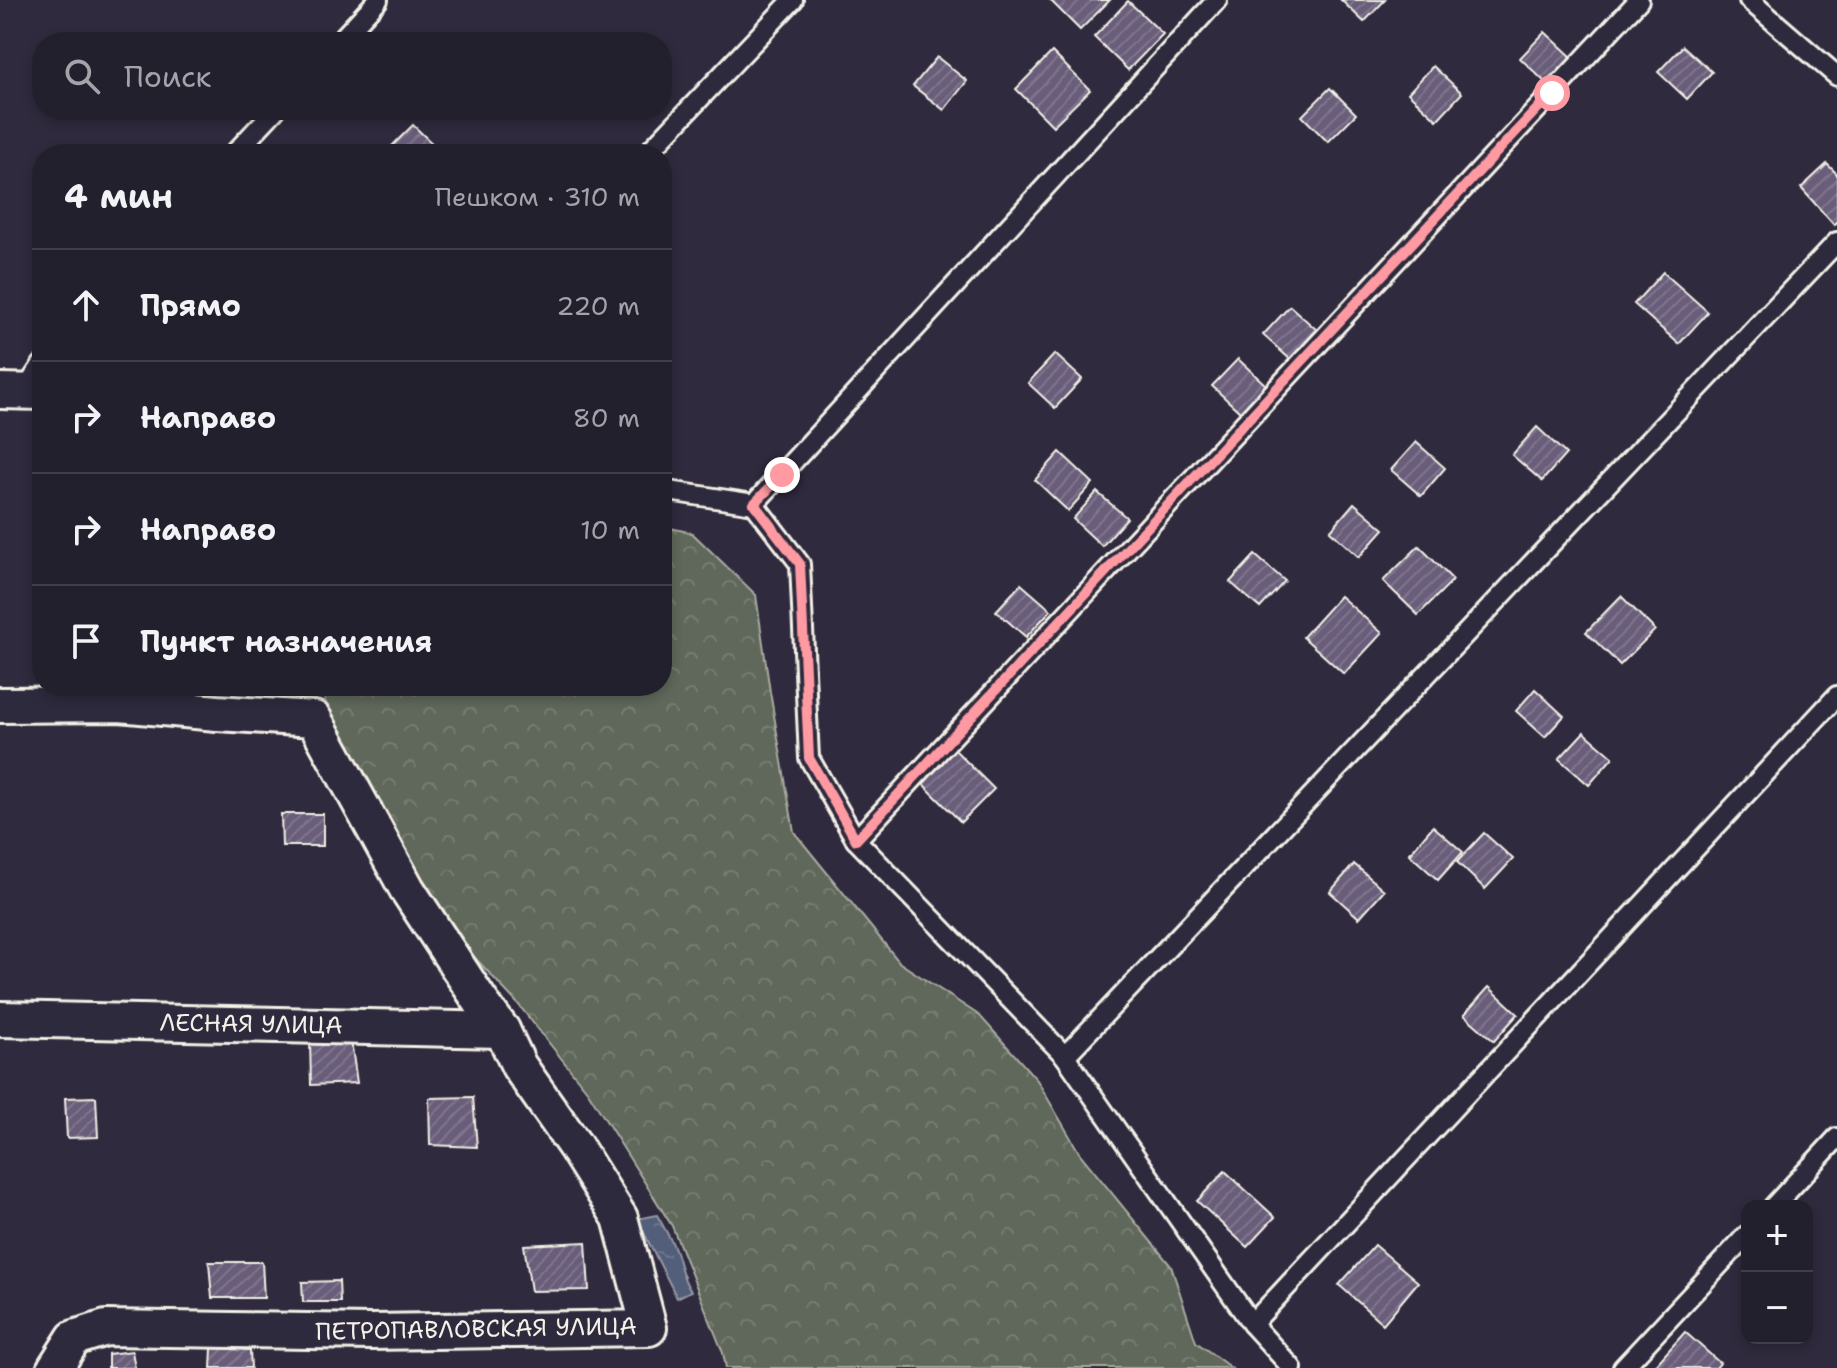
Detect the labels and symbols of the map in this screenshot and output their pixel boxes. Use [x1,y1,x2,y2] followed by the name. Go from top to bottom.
[1534,75,1570,111] route start
[764,457,800,493] route end
[159,1006,343,1042] street label: ЛЕСНАЯ УЛИЦА
[315,1310,637,1348] street label: ПЕТРОПАВЛОВСКАЯ УЛИЦА

